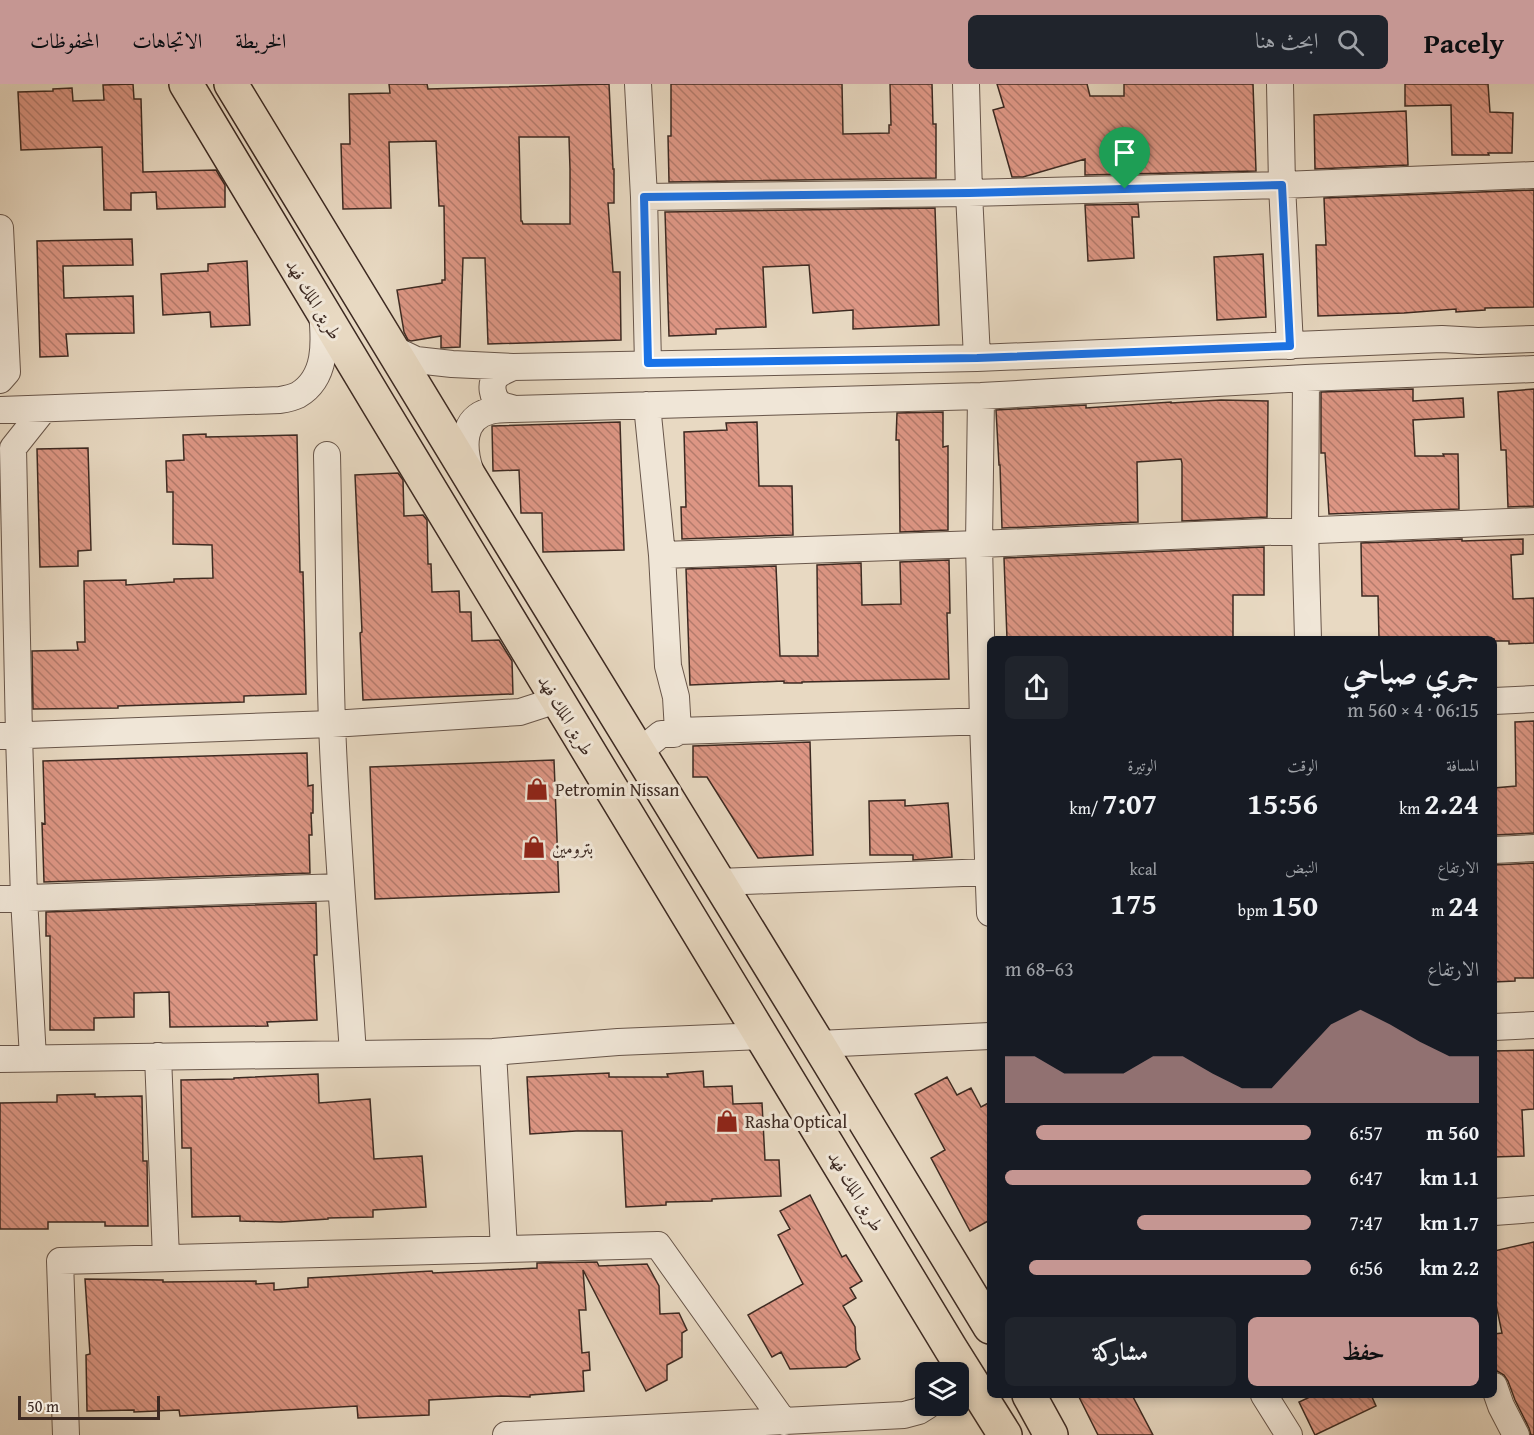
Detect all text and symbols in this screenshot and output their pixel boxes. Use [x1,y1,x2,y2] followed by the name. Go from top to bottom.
[968,15,1388,69] search box
[1424,22,1504,63] text: Pacely
[1255,24,1319,56] text: ابحث هنا
[30,25,99,56] text: المحفوظات
[132,25,202,56] text: الاتجاهات
[235,25,286,56] text: الخريطة
[1334,26,1367,59] icon: search
[1099,127,1150,189] pin
[1108,136,1141,169] icon: arrive
[279,253,349,345] street label: طريق الملك فهد
[1343,648,1479,696] text: جري صباحي
[1005,656,1068,719] button: share
[531,669,601,761] street label: طريق الملك فهد
[1347,695,1479,724] text: 06:15 · 4 × 560 m
[1127,753,1157,777] text: الوتيرة
[1287,753,1318,777] text: الوقت
[1446,753,1479,777] text: المسافة
[524,776,550,802] shop icon: Petromin Nissan
[555,776,679,803] place label: Petromin Nissan
[1102,781,1157,825] text: 7:07
[1247,781,1318,825] text: 15:56
[1424,781,1479,825] text: 2.24
[1070,796,1102,820] text: /km
[1399,796,1424,820] text: km
[521,834,547,860] shop icon: بترومين
[552,834,593,861] place label: بترومين
[1285,855,1318,879] text: النبض
[1437,855,1479,879] text: الارتفاع
[1130,857,1157,881] text: kcal
[1110,881,1157,925] text: 175
[1271,883,1318,927] text: 150
[1448,883,1479,927] text: 24
[1238,898,1271,922] text: bpm
[1431,898,1448,922] text: m
[1005,954,1074,983] text: 63–68 m
[1427,954,1479,983] text: الارتفاع
[714,1108,740,1134] shop icon: Rasha Optical
[745,1108,847,1135] place label: Rasha Optical
[1349,1118,1383,1147] text: 6:57
[1426,1118,1479,1147] text: 560 m
[821,1145,891,1237] street label: طريق الملك فهد
[1349,1163,1383,1192] text: 6:47
[1420,1163,1479,1192] text: 1.1 km
[1349,1208,1383,1237] text: 7:47
[1420,1208,1479,1237] text: 1.7 km
[1349,1253,1383,1282] text: 6:56
[1420,1253,1479,1282] text: 2.2 km
[1005,1317,1236,1386] button: مشاركة
[1248,1317,1479,1386] button: حفظ
[915,1362,969,1416] map controls
[915,1362,969,1416] button: layers
[18,1393,160,1420] scale bar
[27,1394,59,1418] text: 50 m

